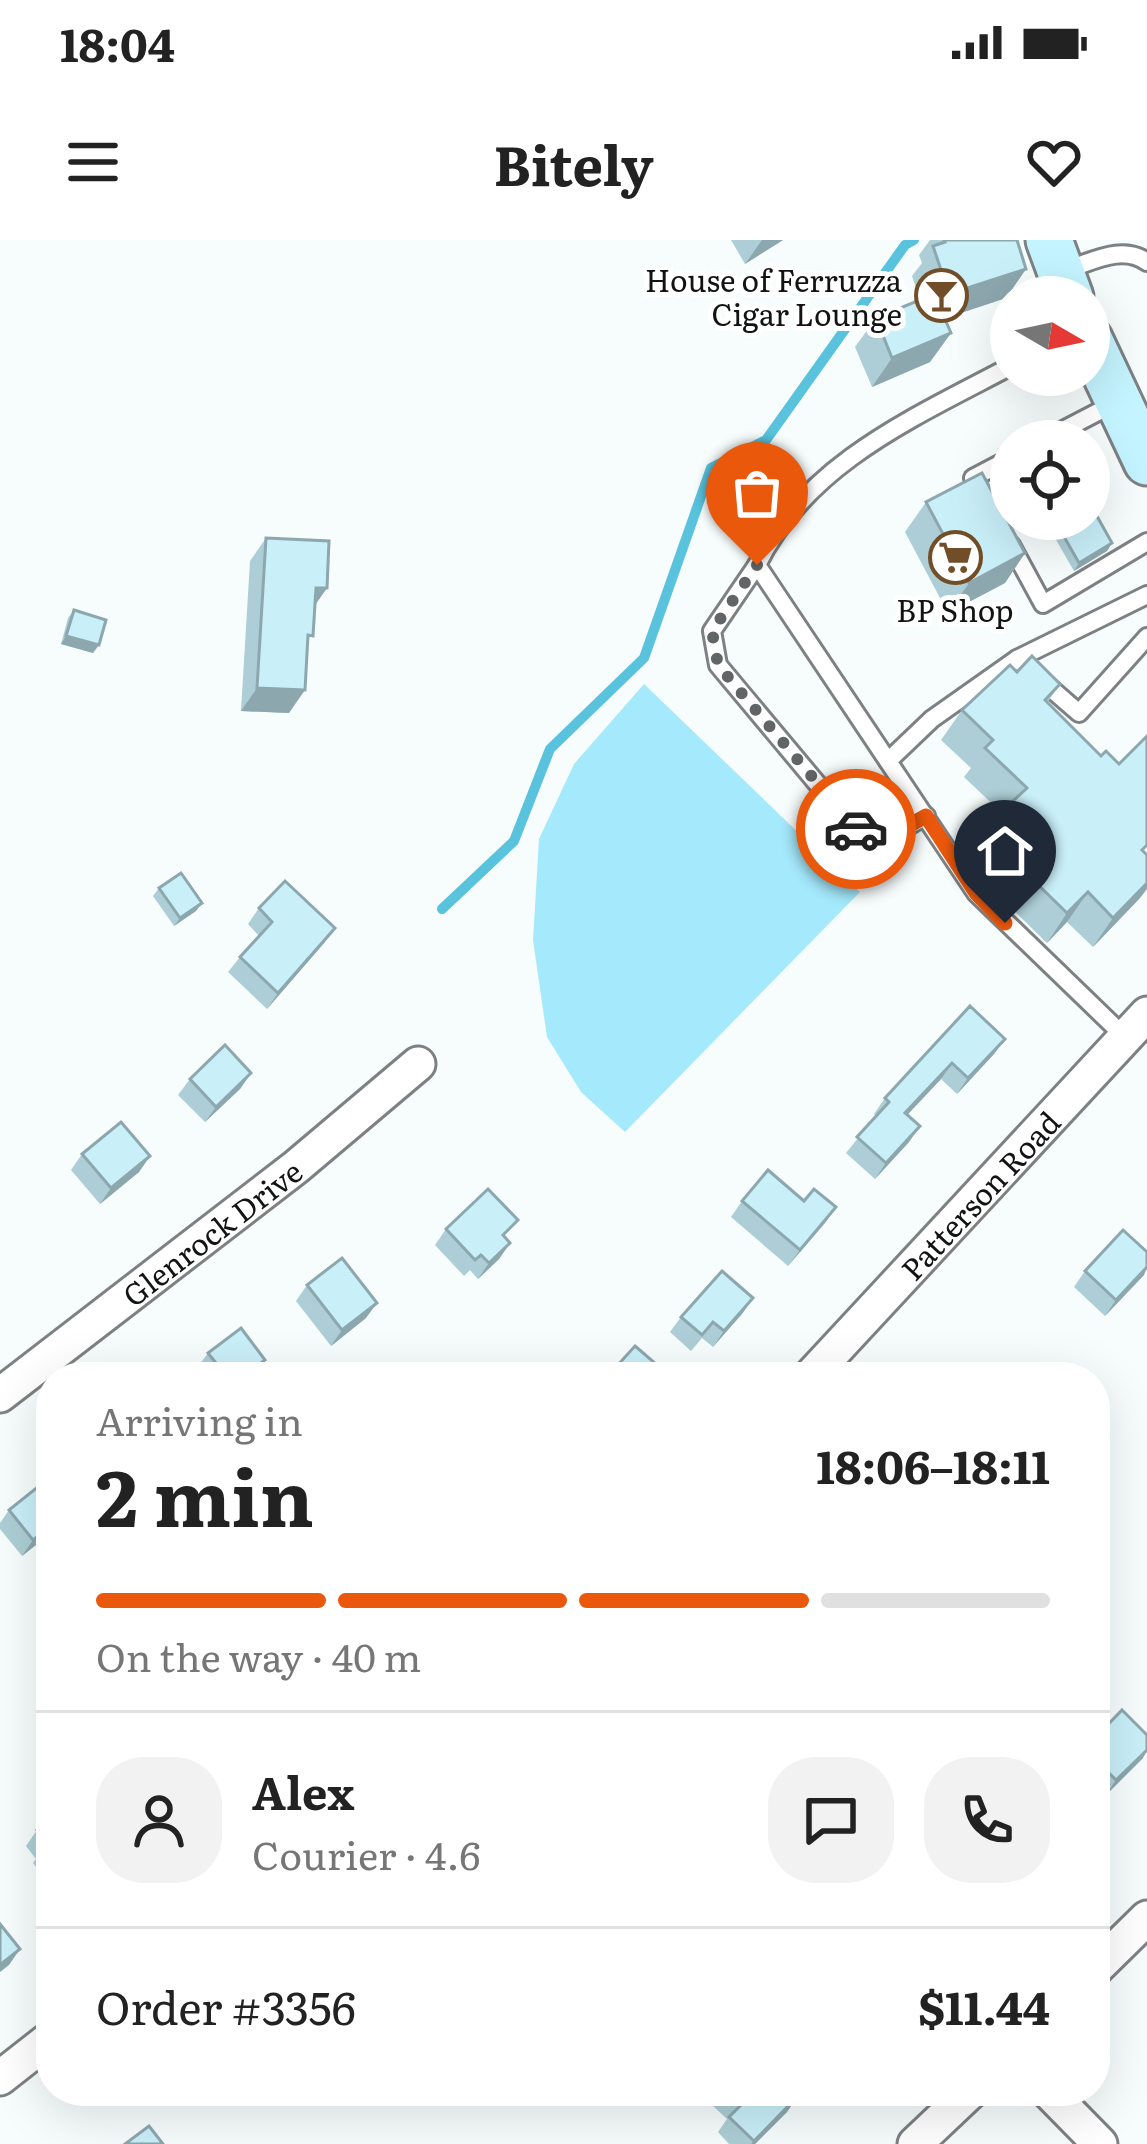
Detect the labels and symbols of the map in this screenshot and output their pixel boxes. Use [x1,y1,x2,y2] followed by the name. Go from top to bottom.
[645,257,903,335] place label: House of Ferruzza Cigar Lounge
[913,268,969,324] bar icon: House of Ferruzza Cigar Lounge
[990,276,1110,396] north arrow
[706,442,808,565] pin
[927,529,983,585] supermarket icon: BP Shop
[896,587,1014,631] place label: BP Shop
[796,769,916,889] courier
[954,800,1056,923] pin
[890,1100,1069,1289] street label: Patterson Road
[112,1149,311,1316] street label: Glenrock Drive

